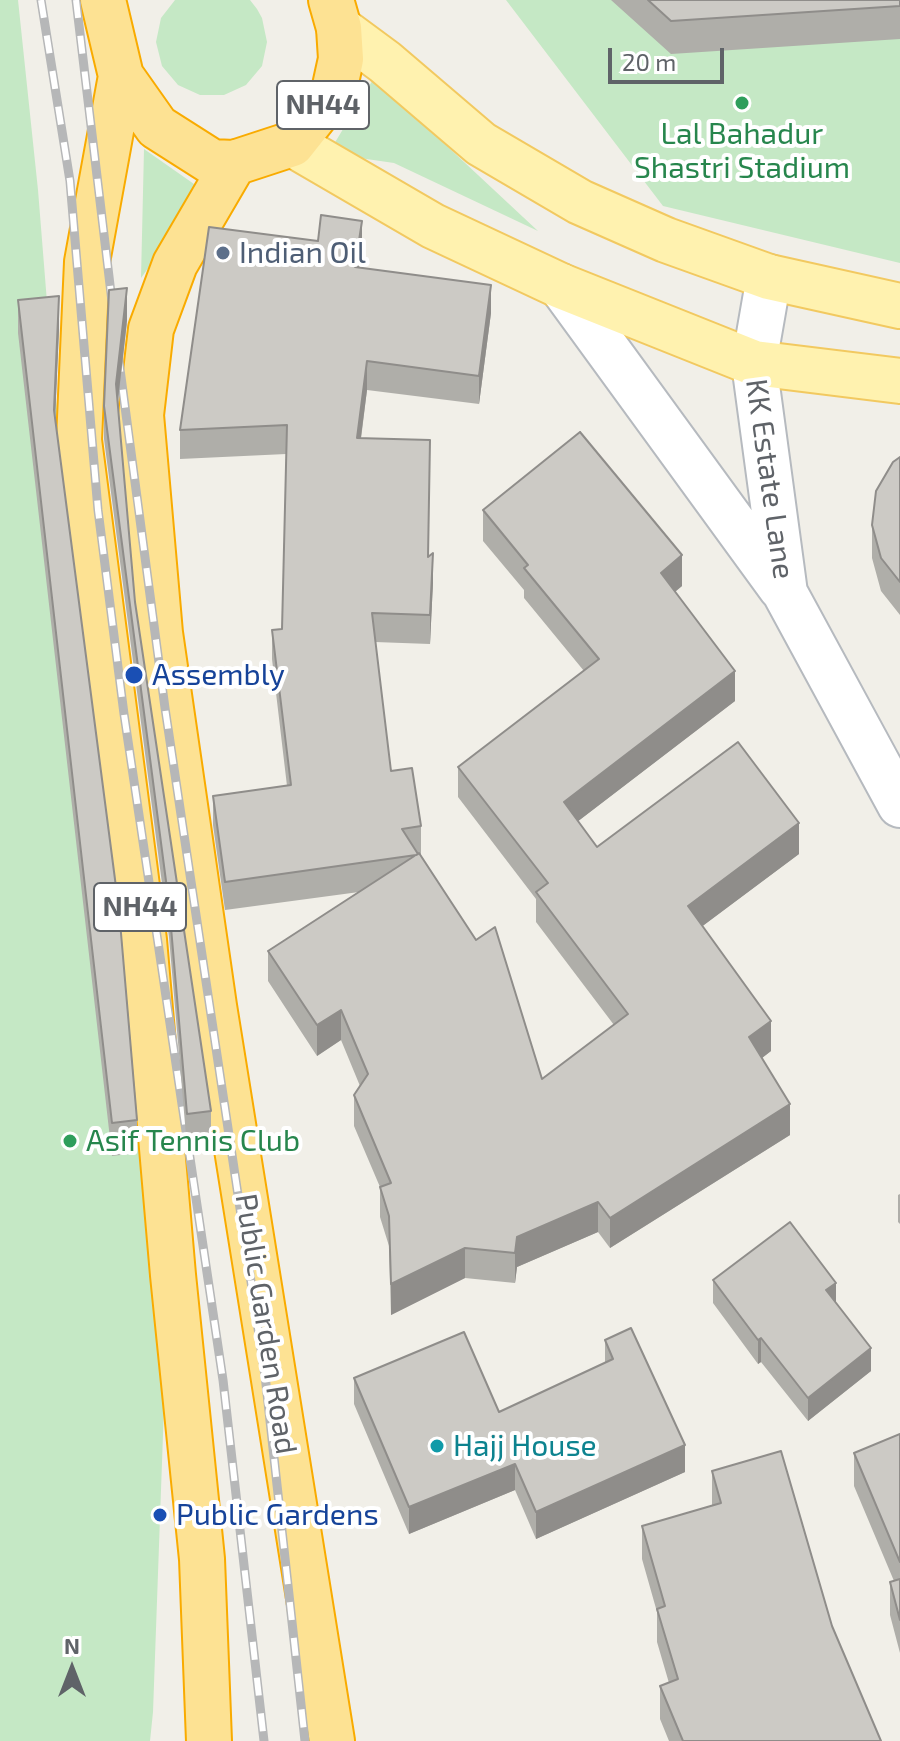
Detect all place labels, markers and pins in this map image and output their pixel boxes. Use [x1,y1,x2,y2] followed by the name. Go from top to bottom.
[733,94,751,112] marker: Lal Bahadur Shastri Stadium
[634,116,850,186] place label: Lal Bahadur Shastri Stadium
[239,235,366,271] place label: Indian Oil
[214,244,232,262] marker: Indian Oil
[152,657,285,693] place label: Assembly
[123,664,145,686] marker: Assembly
[86,1123,300,1159] place label: Asif Tennis Club
[61,1132,79,1150] marker: Asif Tennis Club
[453,1428,597,1464] place label: Hajj House
[428,1437,446,1455] marker: Hajj House
[176,1497,379,1533] place label: Public Gardens
[151,1506,169,1524] marker: Public Gardens

